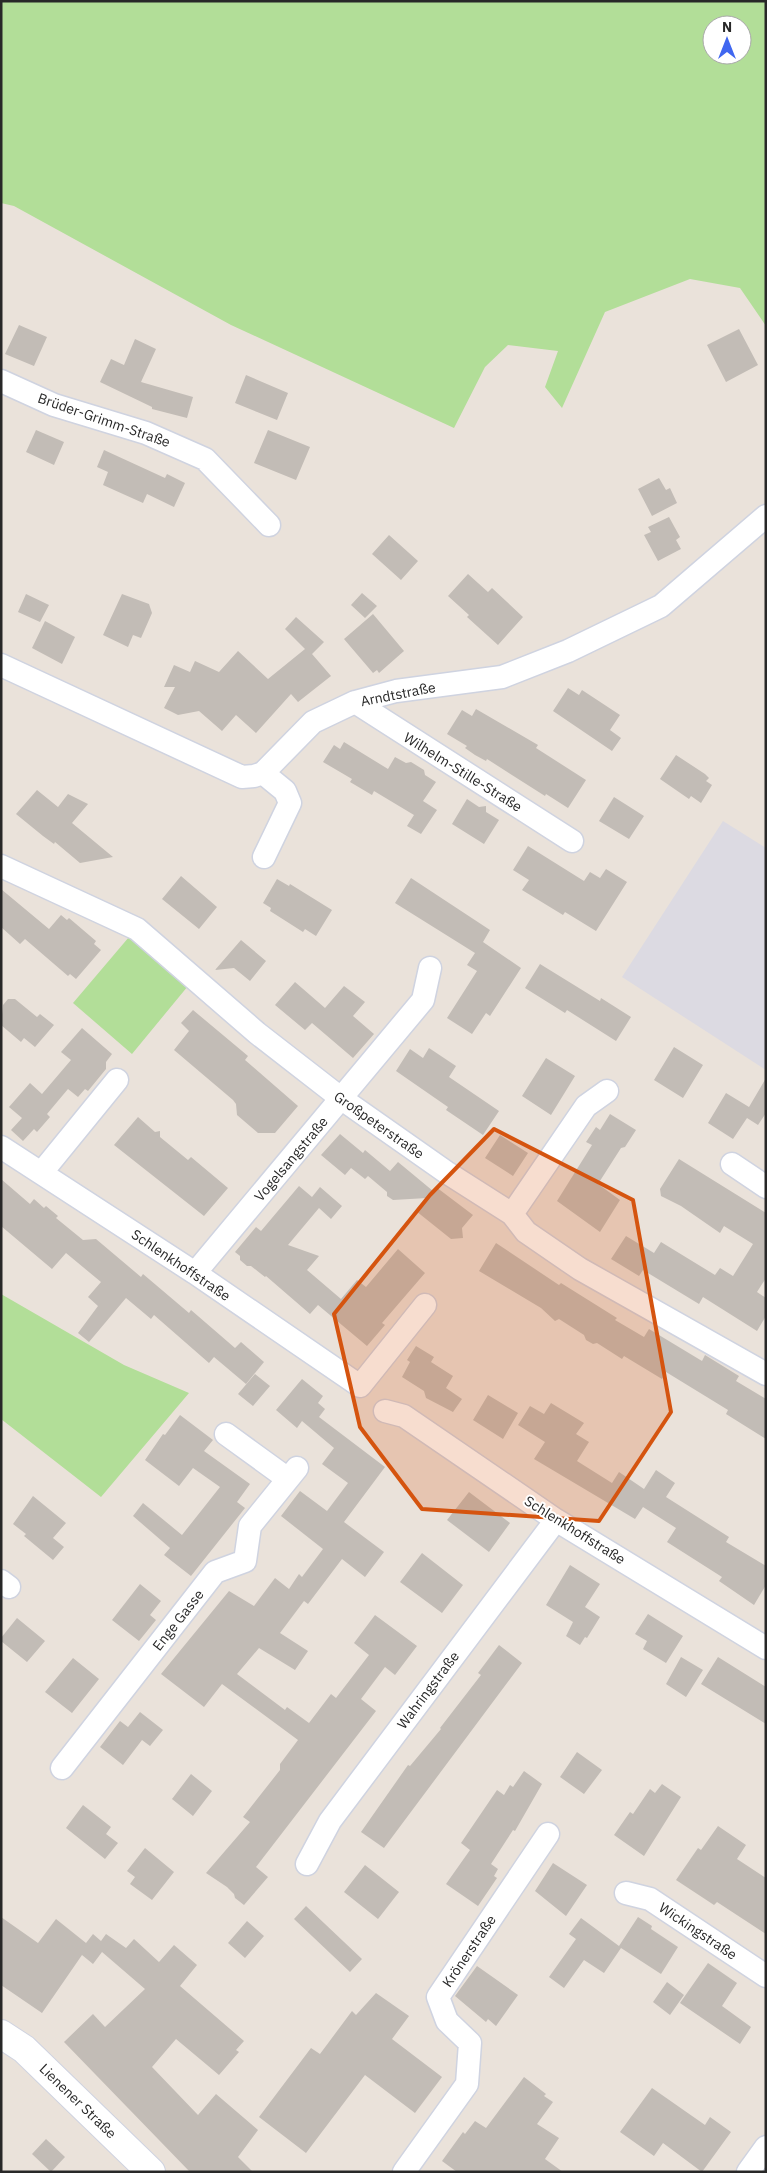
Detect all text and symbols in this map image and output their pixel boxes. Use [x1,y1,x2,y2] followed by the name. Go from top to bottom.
[702,15,752,65] north arrow
[722,18,732,36] text: N
[35,389,173,451] street label: Brüder-Grimm-Straße
[359,678,437,710] street label: Arndtstraße
[400,728,526,816] street label: Wilhelm-Stille-Straße
[330,1087,428,1163] street label: Großpeterstraße
[250,1113,332,1205] street label: Vogelsangstraße
[128,1225,234,1305] street label: Schlenkhoffstraße
[521,1492,629,1568] street label: Schlenkhoffstraße
[148,1586,208,1654] street label: Enge Gasse
[393,1647,463,1732] street label: Wahringstraße
[656,1898,741,1964] street label: Wickingstraße
[438,1911,500,1991] street label: Krönerstraße
[36,2060,121,2142] street label: Lienener Straße

